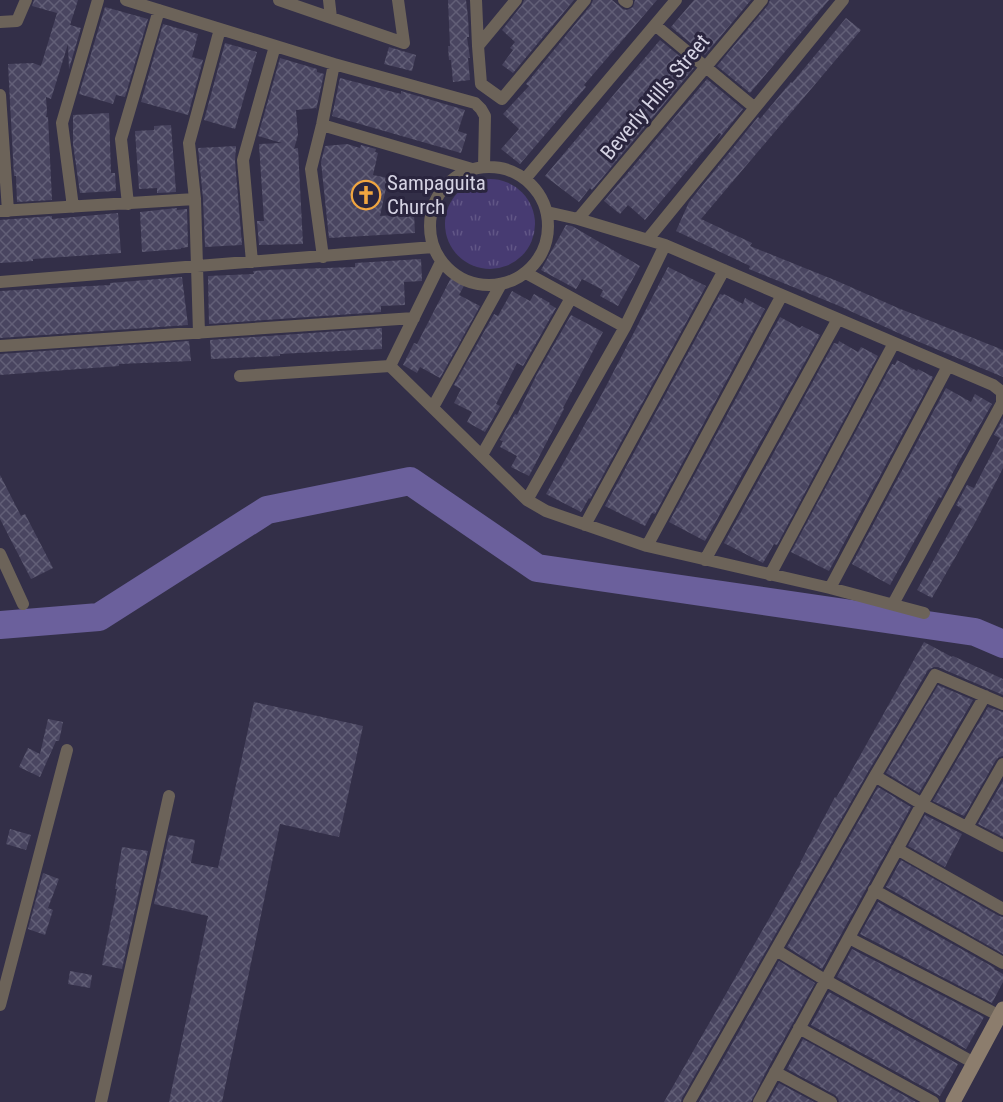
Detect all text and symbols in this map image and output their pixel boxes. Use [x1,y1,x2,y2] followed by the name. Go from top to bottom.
[596,30,714,164] street label: Beverly Hills Street
[387,171,486,219] place label: Sampaguita Church
[350,179,382,211] church icon: Sampaguita Church

